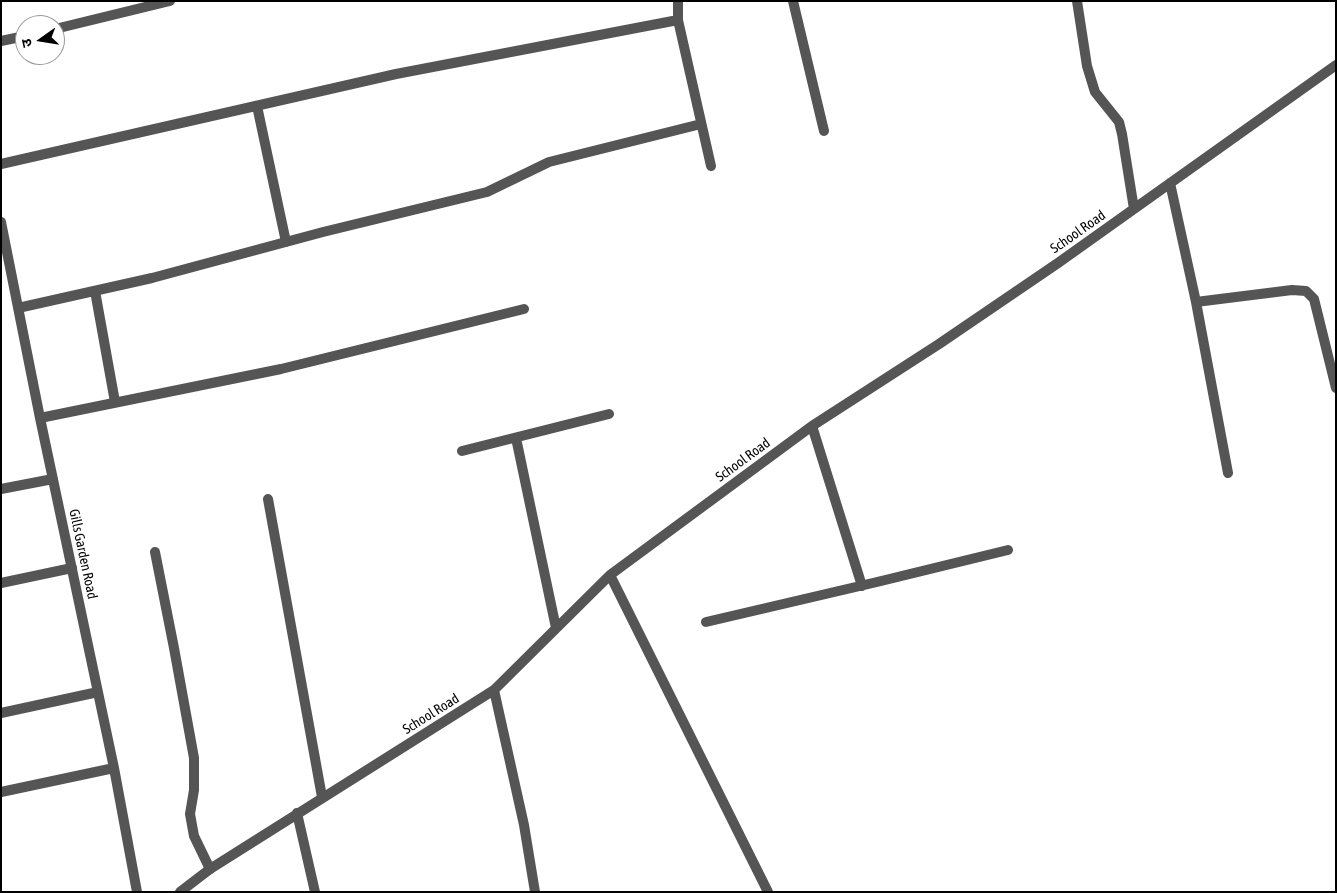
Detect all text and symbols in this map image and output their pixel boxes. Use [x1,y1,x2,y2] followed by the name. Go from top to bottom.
[15,15,65,65] north arrow
[18,37,35,49] text: उ
[1047,207,1109,257] street label: School Road
[712,435,774,485] street label: School Road
[65,508,101,600] street label: Gills Garden Road
[400,690,462,738] street label: School Road

